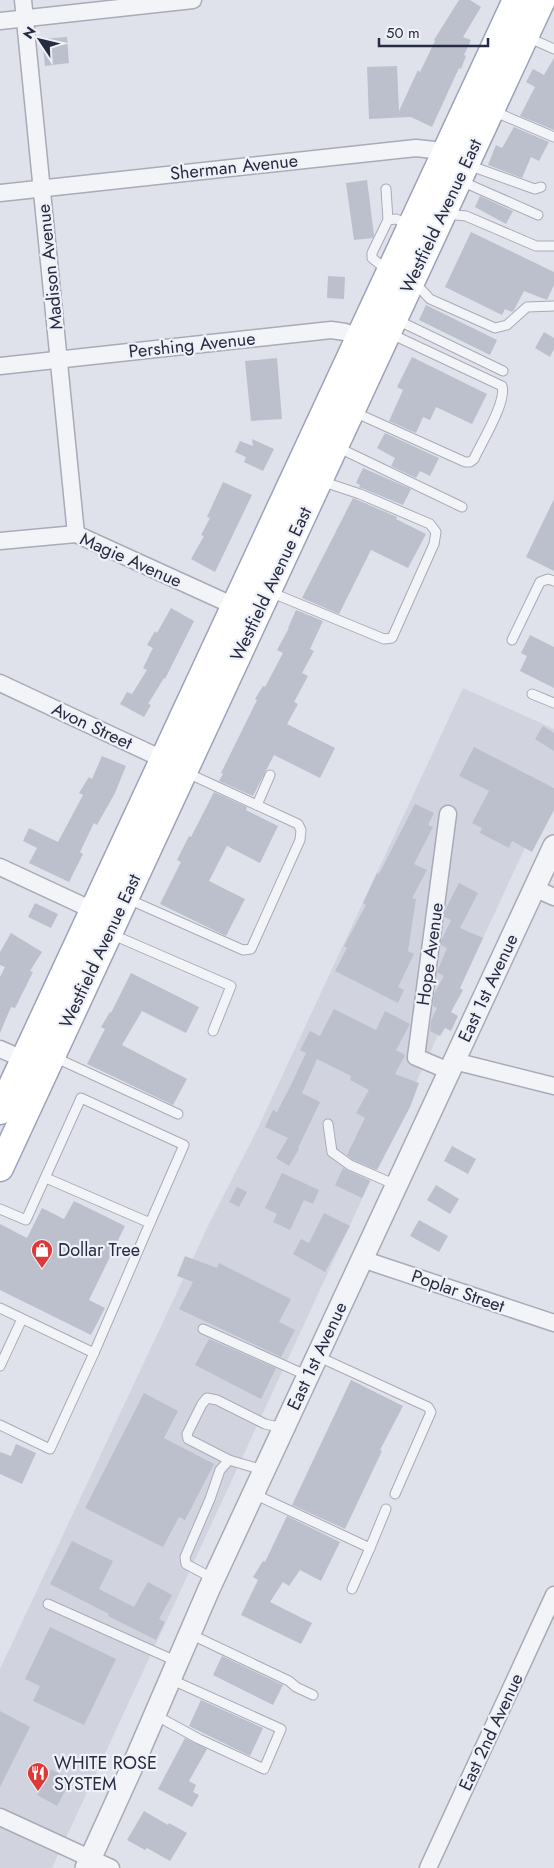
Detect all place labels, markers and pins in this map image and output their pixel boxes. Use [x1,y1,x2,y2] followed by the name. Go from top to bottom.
[58,1237,140,1263] place label: Dollar Tree
[30,1238,54,1269] shop icon: Dollar Tree
[54,1750,157,1797] place label: WHITE ROSE SYSTEM
[26,1761,50,1792] restaurant icon: WHITE ROSE SYSTEM

